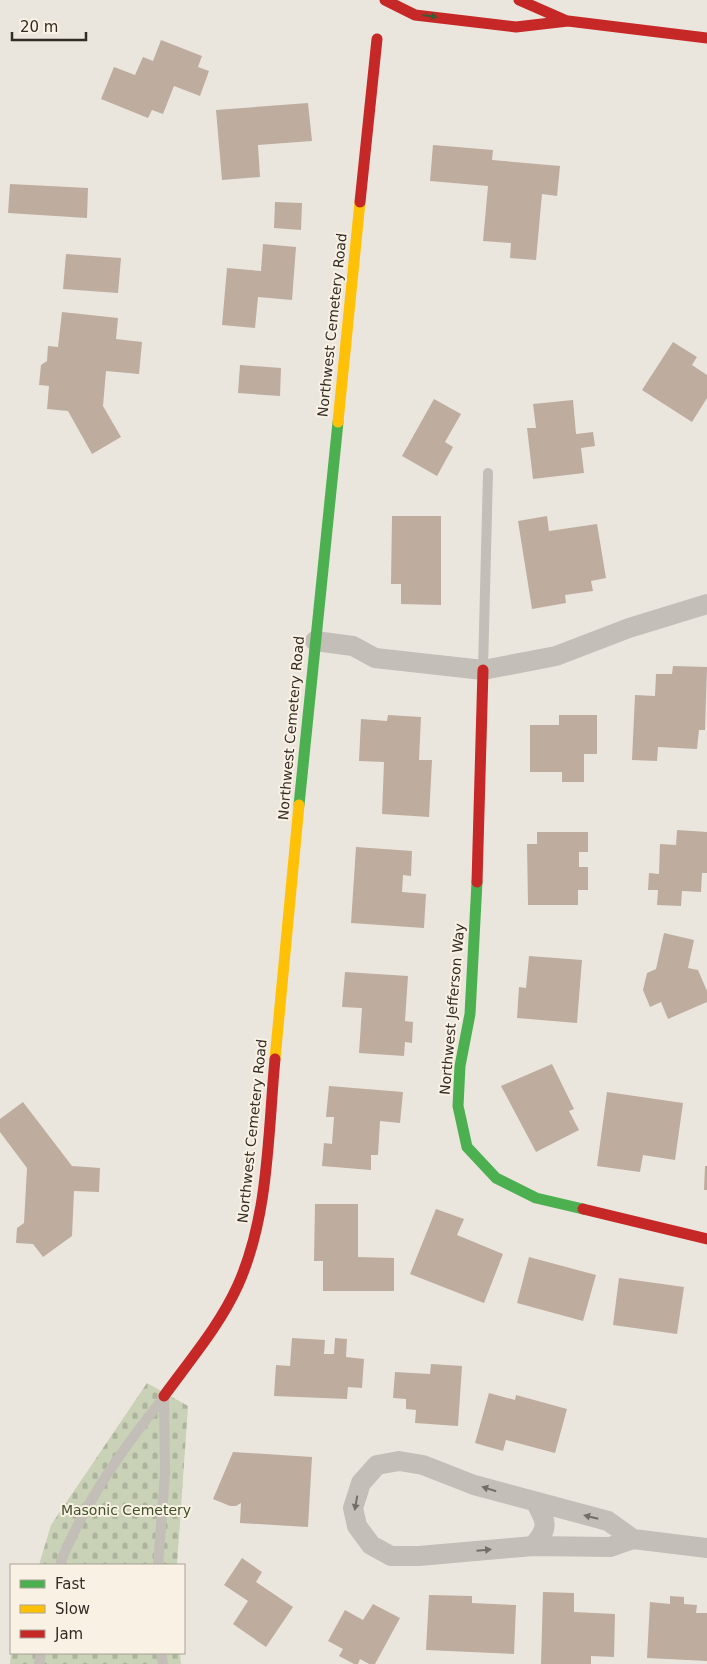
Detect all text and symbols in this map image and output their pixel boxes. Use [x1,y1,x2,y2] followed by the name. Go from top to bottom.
[12,10,86,42] scale bar
[422,13,438,21] one-way arrow
[20,18,58,36] text: 20 m
[314,232,350,418] street label: Northwest Cemetery Road
[275,635,307,821] street label: Northwest Cemetery Road
[437,923,467,1095] street label: Northwest Jefferson Way
[234,1038,270,1224] street label: Northwest Cemetery Road
[481,1485,496,1493] one-way arrow
[351,1496,359,1512] one-way arrow
[61,1502,191,1518] park label: Masonic Cemetery
[583,1513,598,1521] one-way arrow
[476,1546,492,1554] one-way arrow
[10,1564,185,1654] legend
[55,1575,85,1593] text: Fast
[55,1600,90,1618] text: Slow
[54,1625,83,1643] text: Jam

